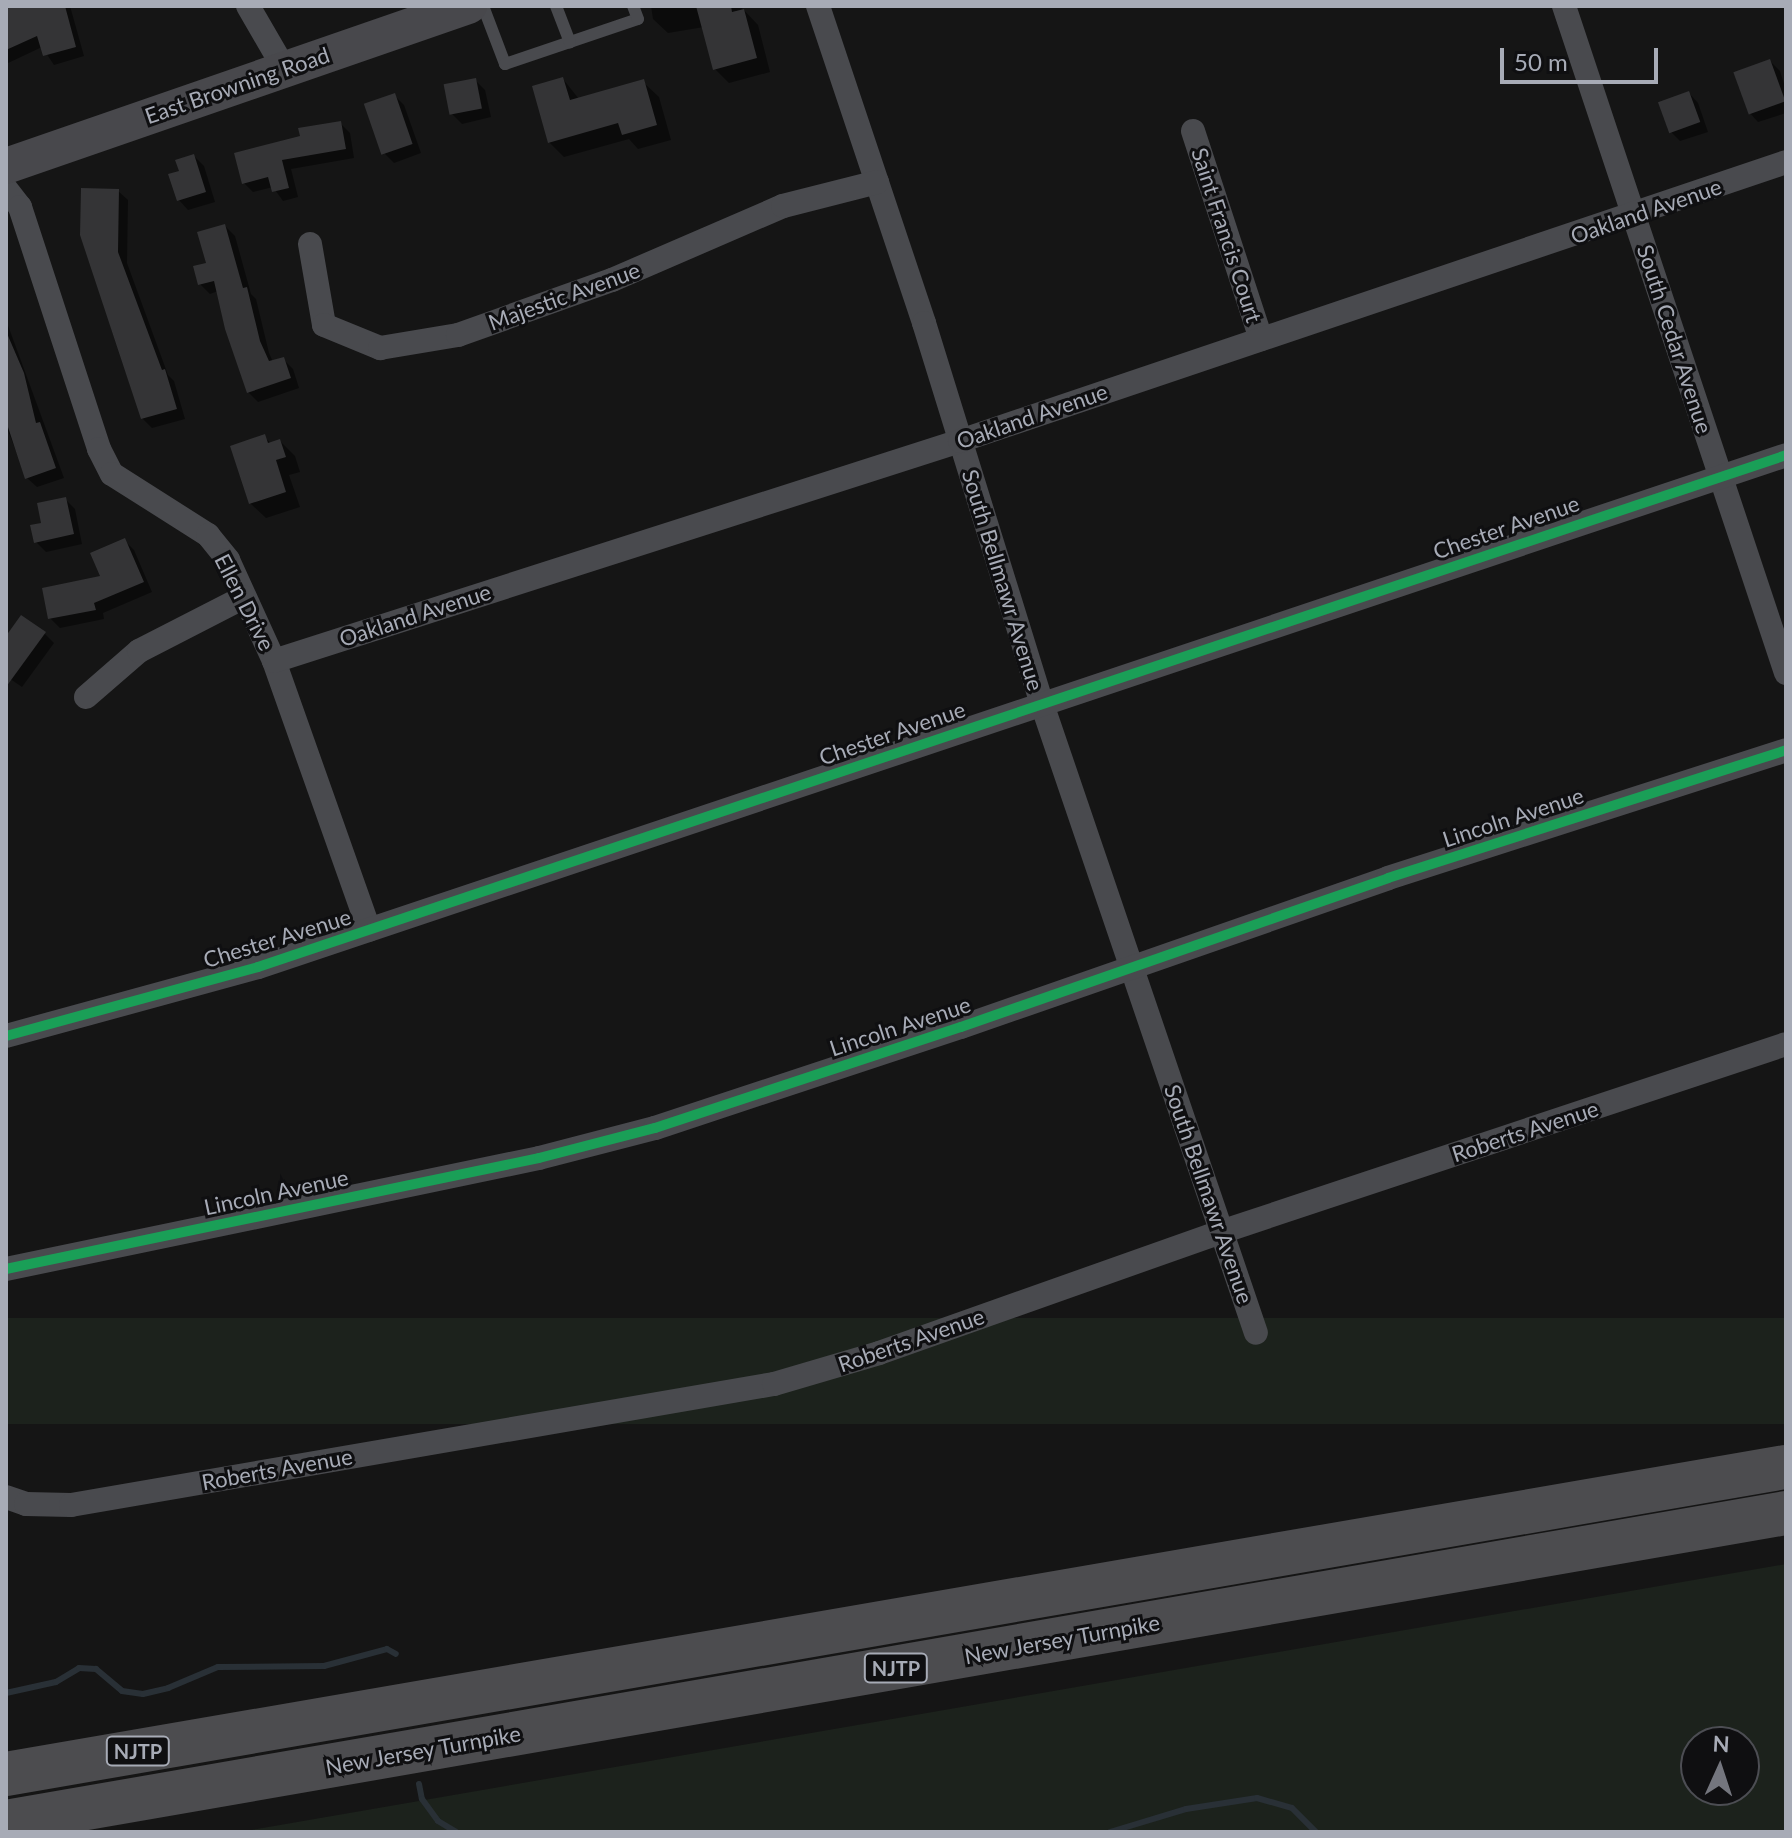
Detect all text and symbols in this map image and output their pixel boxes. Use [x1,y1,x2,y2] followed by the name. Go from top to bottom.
[1504,32,1662,82] scale bar
[141,41,333,129] street label: East Browning Road
[1514,47,1568,76] text: 50 m
[1186,144,1268,326] street label: Saint Francis Court
[1567,173,1725,249] street label: Oakland Avenue
[1632,241,1718,437] street label: South Cedar Avenue
[484,256,644,336] street label: Majestic Avenue
[953,378,1111,454] street label: Oakland Avenue
[957,466,1049,694] street label: South Bellmawr Avenue
[1429,489,1583,565] street label: Chester Avenue
[209,549,281,655] street label: Ellen Drive
[335,578,495,652] street label: Oakland Avenue
[815,695,969,771] street label: Chester Avenue
[1439,782,1587,852] street label: Lincoln Avenue
[199,903,355,973] street label: Chester Avenue
[826,991,974,1061] street label: Lincoln Avenue
[1159,1080,1259,1308] street label: South Bellmawr Avenue
[1448,1095,1602,1167] street label: Roberts Avenue
[201,1164,351,1220] street label: Lincoln Avenue
[834,1303,988,1377] street label: Roberts Avenue
[199,1443,355,1495] street label: Roberts Avenue
[961,1609,1163,1669] street label: New Jersey Turnpike
[862,1652,930,1684] road number: NJTP
[322,1720,524,1780] street label: New Jersey Turnpike
[1680,1726,1760,1806] north arrow
[1712,1730,1730,1757] text: N
[104,1735,172,1767] road number: NJTP

